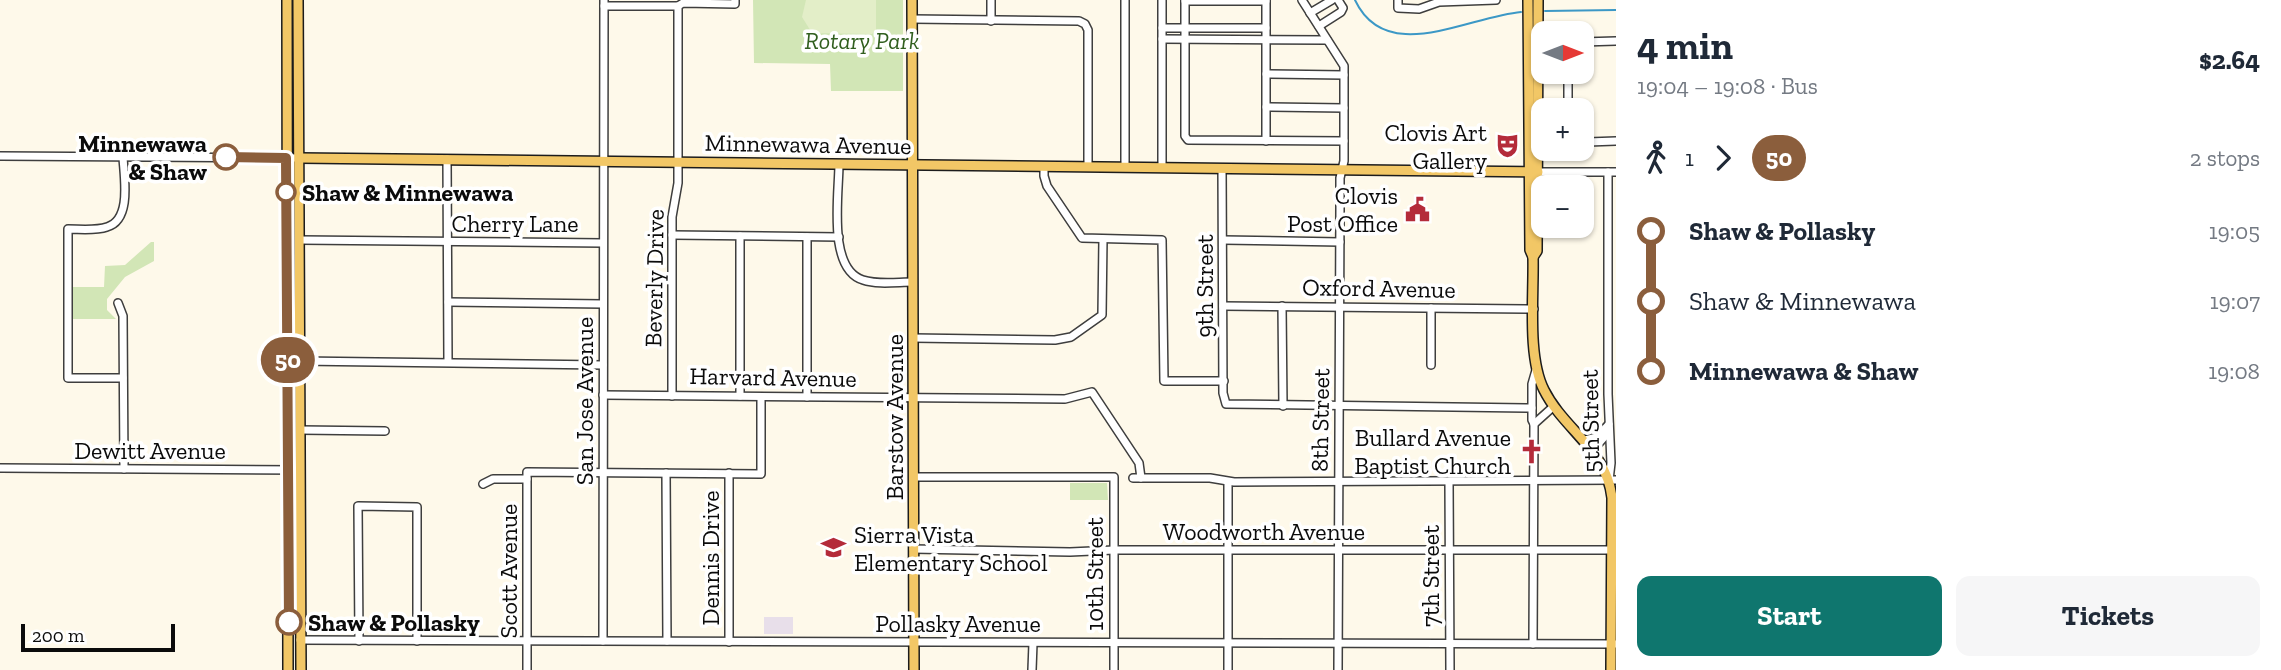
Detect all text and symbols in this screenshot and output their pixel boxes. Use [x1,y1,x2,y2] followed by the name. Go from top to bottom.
[1531,21,1594,84] north arrow
[1531,21,1594,238] map controls
[1637,23,1733,69] text: 4 min
[805,26,920,55] park label: Rotary Park
[2199,44,2260,76] text: $2.64
[1637,72,1818,100] text: 19:04 – 19:08 · Bus
[1531,98,1594,161] button: +
[1384,118,1488,175] place label: Clovis Art Gallery
[704,128,912,160] street label: Minnewawa Avenue
[78,129,208,186] place label: Minnewawa & Shaw
[1493,132,1521,160] theatre icon: Clovis Art Gallery
[1637,139,1675,177] icon: walk
[1704,139,1742,177] icon: forward
[1766,143,1792,172] text: 50
[213,144,239,170] marker: Minnewawa & Shaw
[1685,144,1694,172] text: 1
[2190,144,2260,172] text: 2 stops
[1531,175,1594,238] button: −
[302,178,513,207] place label: Shaw & Minnewawa
[1287,181,1398,238] place label: Clovis Post Office
[276,182,296,202] marker: Shaw & Minnewawa
[1404,195,1432,223] public building icon: Clovis Post Office
[451,209,579,238] street label: Cherry Lane
[638,209,670,347] street label: Beverly Drive
[1689,215,1875,247] text: Shaw & Pollasky
[2209,217,2260,245] text: 19:05
[1190,234,1219,338] street label: 9th Street
[1302,272,1456,304] street label: Oxford Avenue
[1689,285,1916,317] text: Shaw & Minnewawa
[2210,287,2260,315] text: 19:07
[570,317,599,485] street label: San Jose Avenue
[880,334,909,500] street label: Barstow Avenue
[256,337,320,383] line badge: 50
[275,345,301,374] text: 50
[1689,355,1919,387] text: Minnewawa & Shaw
[2208,357,2260,385] text: 19:08
[689,361,857,393] street label: Harvard Avenue
[1305,368,1335,472] street label: 8th Street
[1575,369,1605,473] street label: 5th Street
[1354,423,1512,480] place label: Bullard Avenue Baptist Church
[74,436,226,465] street label: Dewitt Avenue
[1517,437,1545,465] church icon: Bullard Avenue Baptist Church
[696,491,725,625] street label: Dennis Drive
[494,504,523,638] street label: Scott Avenue
[1080,517,1109,631] street label: 10th Street
[1163,517,1365,546] street label: Woodworth Avenue
[854,520,1048,577] place label: Sierra Vista Elementary School
[1416,525,1445,627] street label: 7th Street
[820,534,848,562] school or university icon: Sierra Vista Elementary School
[1637,576,1942,656] button: Start
[1956,576,2260,656] button: Tickets
[308,608,480,637] place label: Shaw & Pollasky
[276,609,302,635] marker: Shaw & Pollasky
[875,609,1041,638] street label: Pollasky Avenue
[21,621,175,653] scale bar
[32,624,84,647] text: 200 m

